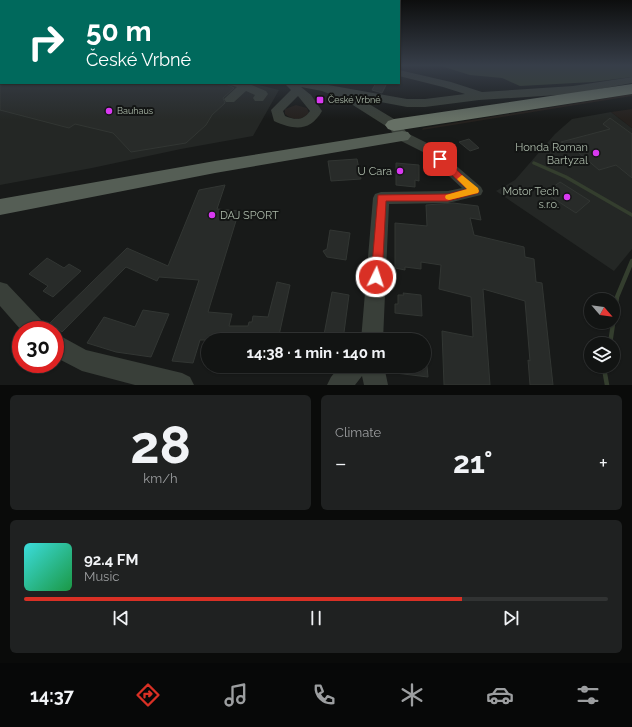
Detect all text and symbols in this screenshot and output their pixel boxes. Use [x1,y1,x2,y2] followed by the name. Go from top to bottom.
[86,15,152,48] text: 50 m
[20,16,72,68] icon: right
[86,49,191,70] text: České Vrbné
[328,94,381,105] place label: České Vrbné
[315,95,325,105] marker: České Vrbné
[104,106,114,116] marker: Bauhaus
[117,106,154,116] place label: Bauhaus
[515,141,588,167] place label: Honda Roman Bartyzal
[423,142,457,176] pin
[429,148,451,170] icon: arrive
[591,148,601,158] marker: Honda Roman Bartyzal
[358,165,392,178] place label: U Cara
[395,166,405,176] marker: U Cara
[502,185,559,211] place label: Motor Tech s.r.o.
[562,192,572,202] marker: Motor Tech s.r.o.
[220,209,279,222] place label: DAJ SPORT
[207,210,217,220] marker: DAJ SPORT
[355,256,397,298] position arrow
[584,293,620,329] north arrow
[584,293,620,373] map controls
[12,321,64,373] speed limit sign: 30
[584,337,620,373] button: layers
[247,344,385,362] text: 14:38 · 1 min · 140 m
[130,414,191,475] text: 28
[335,425,381,440] text: Climate
[453,445,493,480] text: 21°
[335,450,347,476] text: −
[599,450,608,476] text: +
[143,471,178,486] text: km/h
[84,551,138,569] text: 92.4 FM
[84,569,119,584] text: Music
[110,607,132,629] icon: previous
[305,607,327,629] icon: pause
[500,607,522,629] icon: next
[134,681,162,709] icon: directions
[222,681,250,709] icon: music
[310,681,338,709] icon: phone
[398,681,426,709] icon: climate
[486,681,514,709] icon: car
[574,681,602,709] icon: filters
[30,685,74,706] text: 14:37

